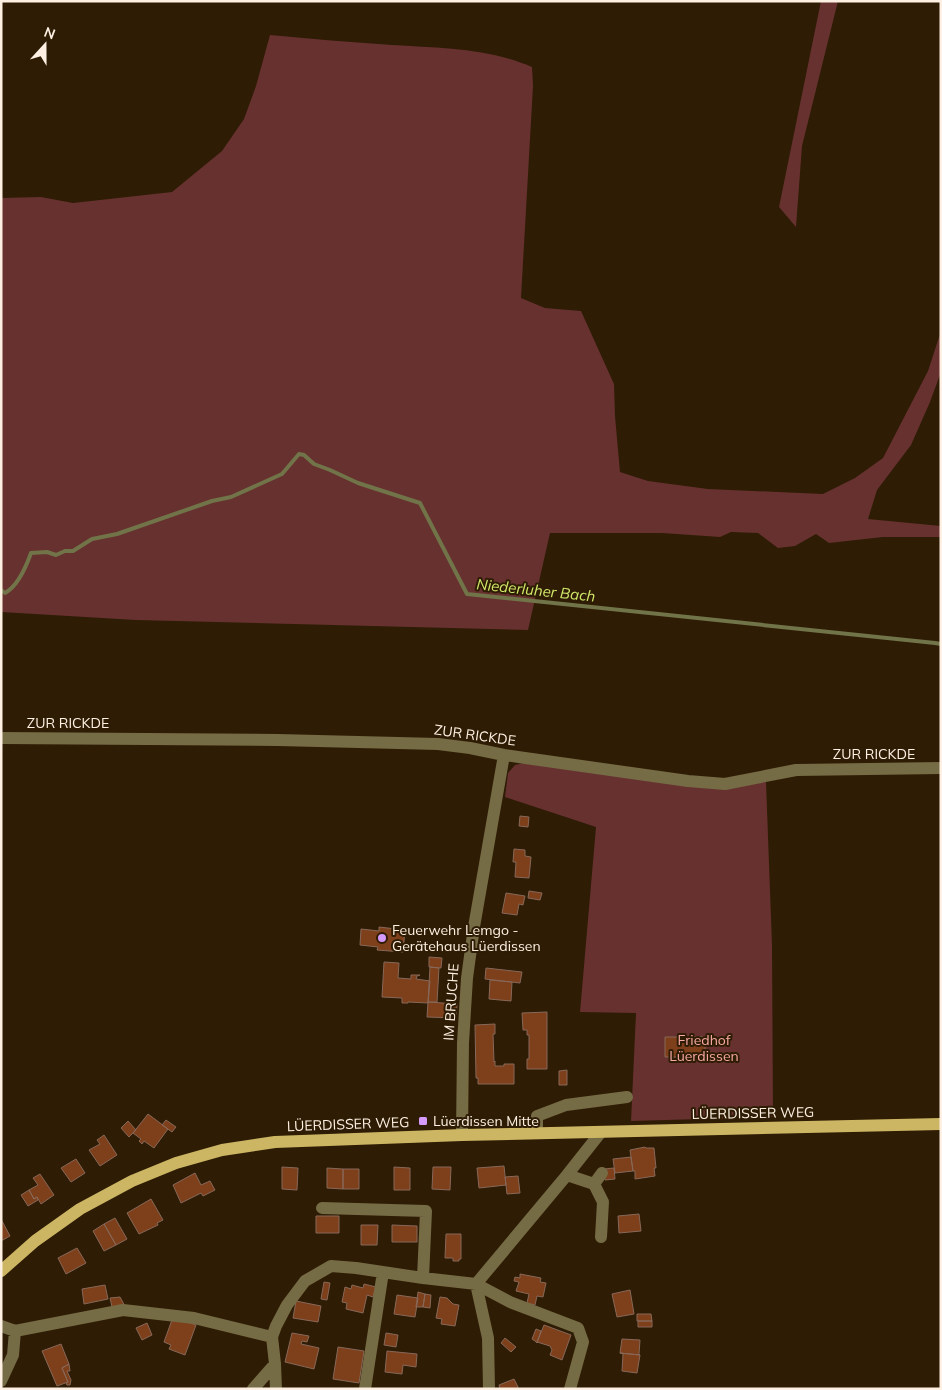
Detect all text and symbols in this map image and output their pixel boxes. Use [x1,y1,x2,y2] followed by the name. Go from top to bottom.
[20,20,70,70] north arrow
[41,23,58,43] text: N
[476,574,597,606] water label: Niederluher Bach
[27,714,109,732] street label: ZUR RICKDE
[433,720,517,750] street label: ZUR RICKDE
[833,745,915,763] street label: ZUR RICKDE
[392,921,541,955] place label: Feuerwehr Lemgo - Gerätehaus Lüerdissen
[376,932,388,944] marker: Feuerwehr Lemgo - Gerätehaus Lüerdissen
[439,963,463,1041] street label: IM BRUCHE
[669,1031,739,1065] park label: Friedhof Lüerdissen
[692,1103,814,1123] street label: LÜERDISSER WEG
[433,1112,539,1130] place label: Lüerdissen Mitte
[286,1113,410,1135] street label: LÜERDISSER WEG
[417,1115,429,1127] marker: Lüerdissen Mitte

